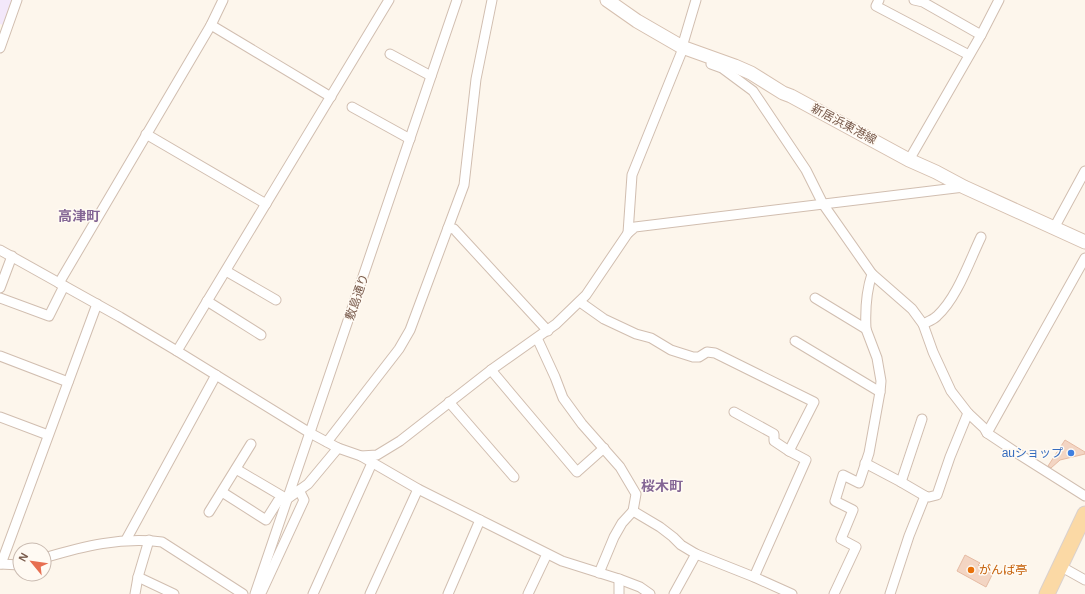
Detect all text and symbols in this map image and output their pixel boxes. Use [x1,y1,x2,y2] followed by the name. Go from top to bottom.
[809,101,879,147] street label: 新居浜東港線
[58,208,100,224] district label: 高津町
[343,272,371,322] street label: 敷島通り
[1002,446,1063,460] place label: auショップ
[1066,448,1076,458] marker: auショップ
[641,478,683,494] district label: 桜木町
[12,542,52,582] north arrow
[16,551,30,564] text: N
[979,563,1027,577] place label: がんば亭
[966,565,976,575] marker: がんば亭

